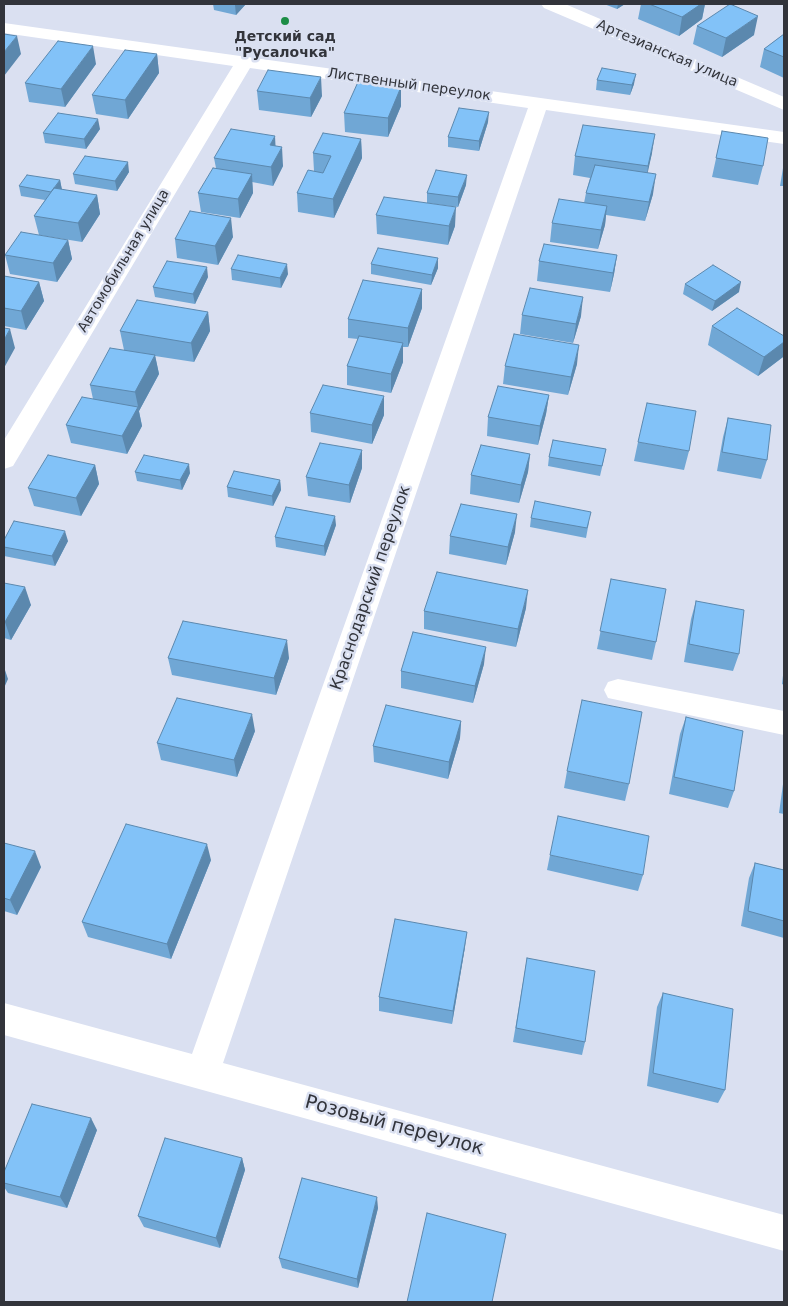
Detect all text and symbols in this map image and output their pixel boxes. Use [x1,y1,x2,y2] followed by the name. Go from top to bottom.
[279,15,291,27] marker: Детский сад "Русалочка"
[594,17,740,91] street label: Артезианская улица
[234,29,336,62] place label: Детский сад "Русалочка"
[326,65,492,105] street label: Лиственный переулок
[75,187,173,335] street label: Автомобильная улица
[327,483,415,693] street label: Краснодарский переулок
[302,1091,486,1161] street label: Розовый переулок

